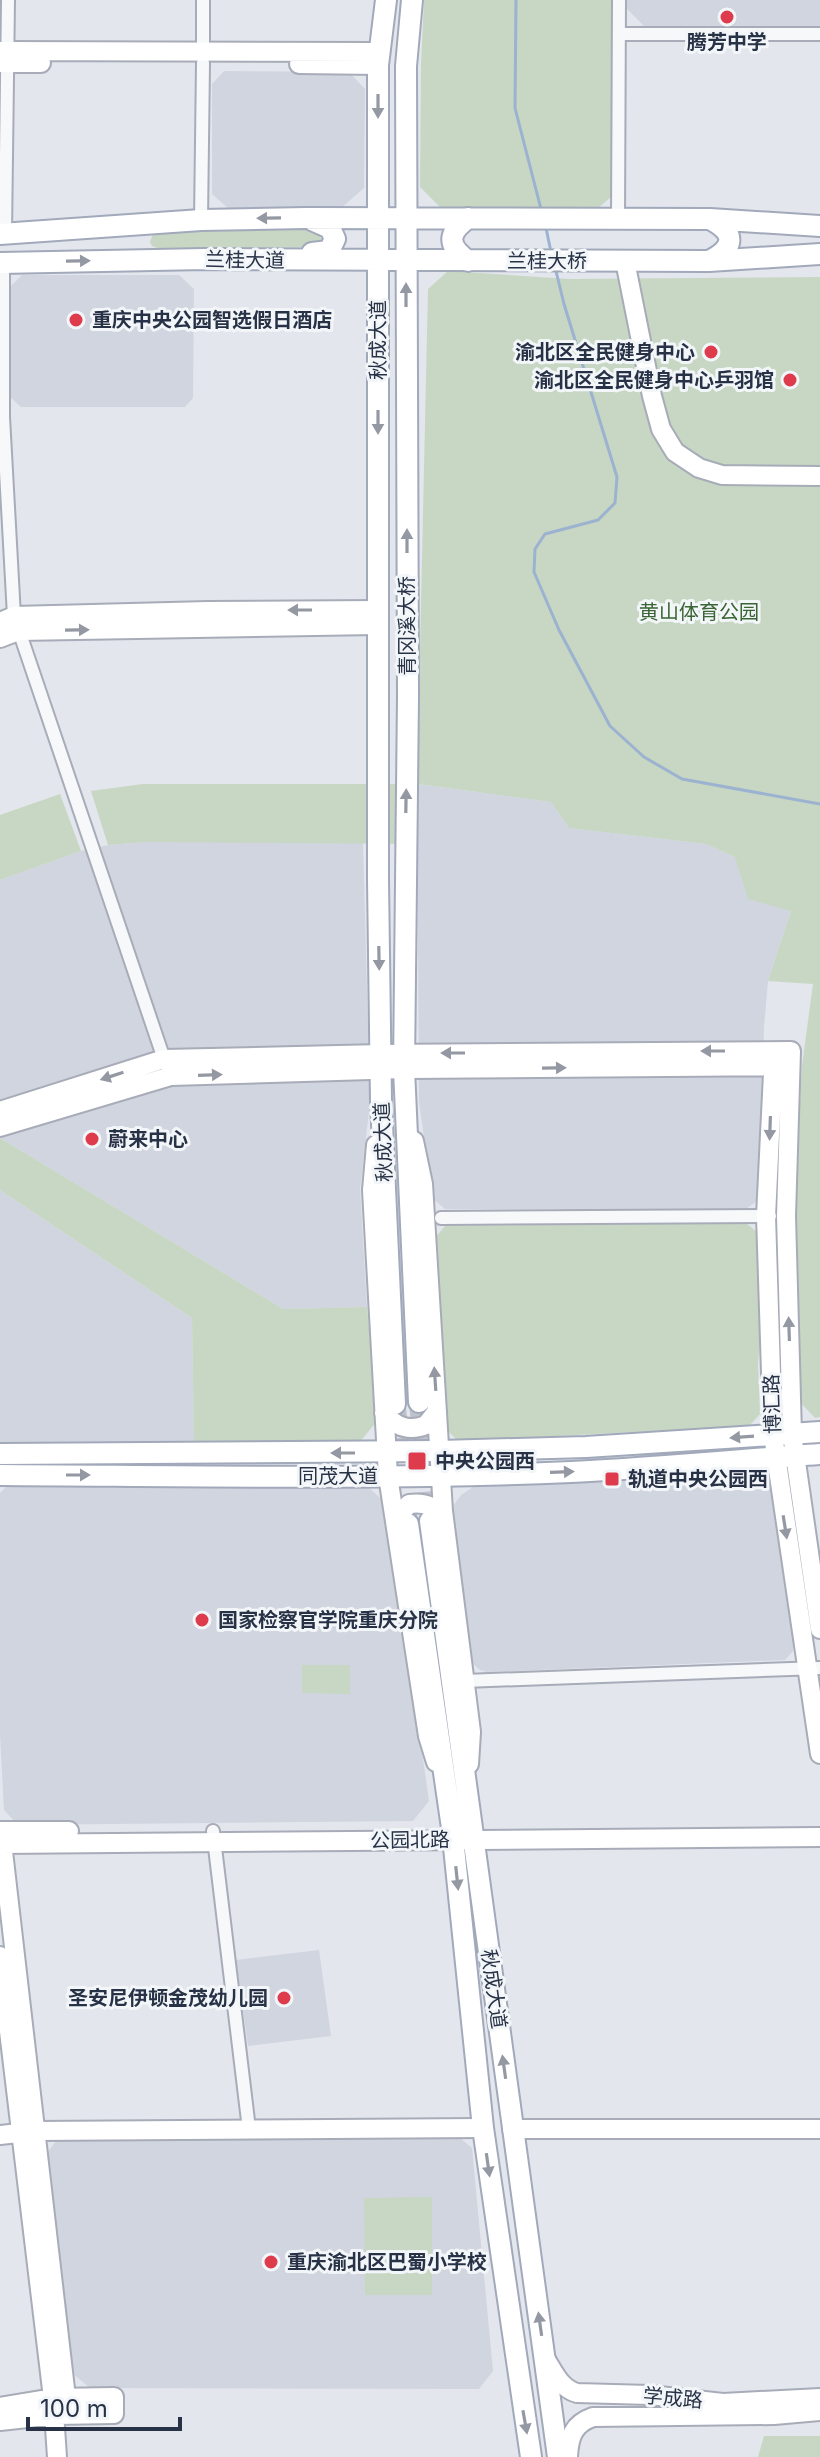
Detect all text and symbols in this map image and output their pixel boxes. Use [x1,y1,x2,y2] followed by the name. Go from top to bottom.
[718,8,736,26] marker: 腾芳中学
[687,30,767,54] place label: 腾芳中学
[372,94,384,119] one-way arrow
[256,212,281,225] one-way arrow
[205,247,285,273] street label: 兰桂大道
[507,249,587,273] street label: 兰桂大桥
[66,255,91,268] one-way arrow
[400,282,412,307] one-way arrow
[366,300,390,380] street label: 秋成大道
[92,308,332,332] place label: 重庆中央公园智选假日酒店
[67,311,85,329] marker: 重庆中央公园智选假日酒店
[515,340,695,364] place label: 渝北区全民健身中心
[702,343,720,361] marker: 渝北区全民健身中心
[534,368,774,392] place label: 渝北区全民健身中心乒羽馆
[781,371,799,389] marker: 渝北区全民健身中心乒羽馆
[372,410,384,435] one-way arrow
[401,528,413,553] one-way arrow
[395,576,419,676] street label: 青冈溪大桥
[639,600,759,624] park label: 黄山体育公园
[287,604,312,616] one-way arrow
[65,624,90,636] one-way arrow
[400,788,412,813] one-way arrow
[373,946,385,971] one-way arrow
[700,1045,725,1057] one-way arrow
[440,1047,465,1059] one-way arrow
[542,1062,567,1074] one-way arrow
[198,1068,223,1081] one-way arrow
[99,1070,123,1082] one-way arrow
[370,1102,396,1182] street label: 秋成大道
[763,1116,776,1141] one-way arrow
[108,1127,188,1151] place label: 蔚来中心
[83,1130,101,1148] marker: 蔚来中心
[783,1316,795,1341] one-way arrow
[428,1366,441,1391] one-way arrow
[759,1374,785,1434] street label: 博汇路
[729,1431,754,1444] one-way arrow
[330,1447,355,1459] one-way arrow
[435,1449,535,1473] place label: 中央公园西
[406,1450,428,1472] marker: 中央公园西
[298,1464,378,1488] street label: 同茂大道
[550,1466,575,1479] one-way arrow
[628,1467,768,1491] place label: 轨道中央公园西
[66,1469,91,1482] one-way arrow
[603,1470,621,1488] marker: 轨道中央公园西
[780,1515,792,1540] one-way arrow
[218,1608,438,1632] place label: 国家检察官学院重庆分院
[193,1611,211,1629] marker: 国家检察官学院重庆分院
[370,1827,450,1853] street label: 公园北路
[450,1866,463,1891] one-way arrow
[477,1948,511,2030] street label: 秋成大道
[68,1986,268,2010] place label: 圣安尼伊顿金茂幼儿园
[275,1989,293,2007] marker: 圣安尼伊顿金茂幼儿园
[497,2054,510,2079] one-way arrow
[482,2153,495,2178] one-way arrow
[287,2250,487,2274] place label: 重庆渝北区巴蜀小学校
[262,2253,280,2271] marker: 重庆渝北区巴蜀小学校
[533,2311,546,2336] one-way arrow
[28,2381,180,2431] scale bar
[642,2383,704,2413] street label: 学成路
[40,2394,108,2423] text: 100 m
[519,2410,532,2435] one-way arrow

